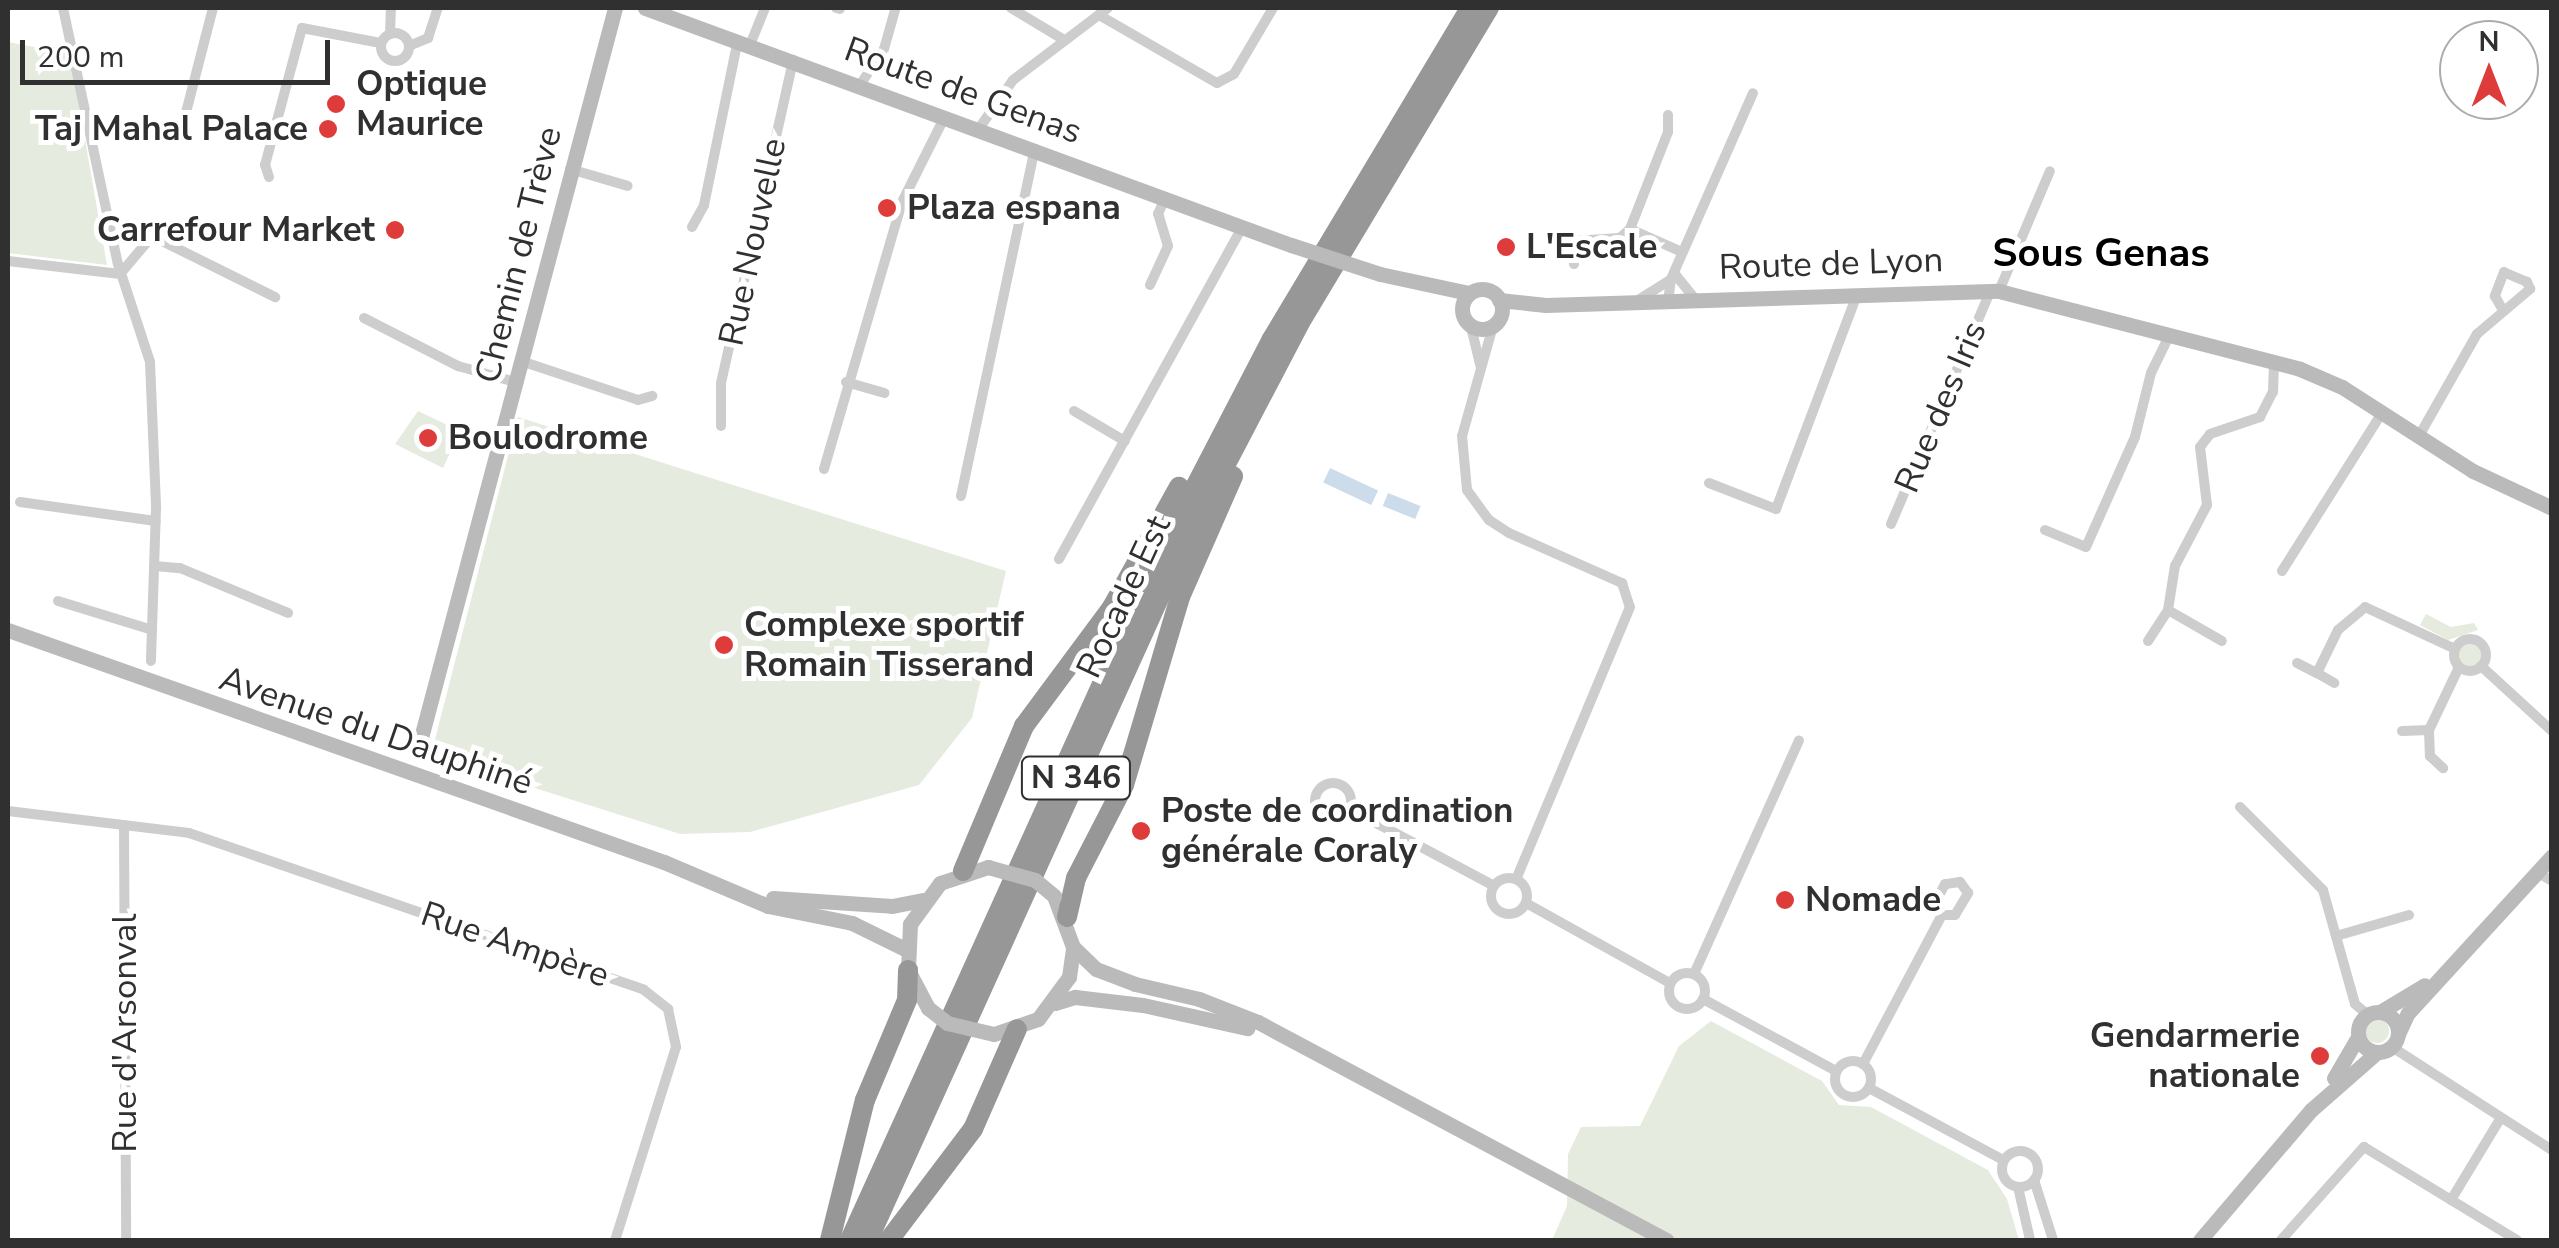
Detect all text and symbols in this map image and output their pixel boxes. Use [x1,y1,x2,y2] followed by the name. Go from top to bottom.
[25,20,335,82] scale bar
[2439,20,2539,120] north arrow
[2479,23,2499,61] text: N
[839,29,1087,153] street label: Route de Genas
[37,37,124,78] text: 200 m
[356,63,487,145] place label: Optique Maurice
[325,93,347,115] marker: Optique Maurice
[35,108,308,150] place label: Taj Mahal Palace
[317,118,339,140] marker: Taj Mahal Palace
[467,123,571,387] street label: Chemin de Trève
[711,134,795,350] street label: Rue Nouvelle
[907,187,1121,229] place label: Plaza espana
[876,197,898,219] marker: Plaza espana
[97,209,375,251] place label: Carrefour Market
[384,219,406,241] marker: Carrefour Market
[1526,226,1657,268] place label: L'Escale
[1992,229,2210,277] district label: Sous Genas
[1495,236,1517,258] marker: L'Escale
[1718,239,1944,289] street label: Route de Lyon
[1886,315,1996,499] street label: Rue des Iris
[448,417,648,459] place label: Boulodrome
[417,427,439,449] marker: Boulodrome
[1068,509,1180,685] street label: Rocade Est
[744,604,1034,686] place label: Complexe sportif Romain Tisserand
[713,634,735,656] marker: Complexe sportif Romain Tisserand
[214,658,538,804] street label: Avenue du Dauphiné
[1018,751,1134,805] road number: N 346
[1161,790,1514,872] place label: Poste de coordination générale Coraly
[1130,820,1152,842] marker: Poste de coordination générale Coraly
[1805,879,1941,921] place label: Nomade
[1774,889,1796,911] marker: Nomade
[415,893,615,997] street label: Rue Ampère
[104,913,146,1153] street label: Rue d'Arsonval
[2090,1015,2300,1097] place label: Gendarmerie nationale
[2309,1045,2331,1067] marker: Gendarmerie nationale

